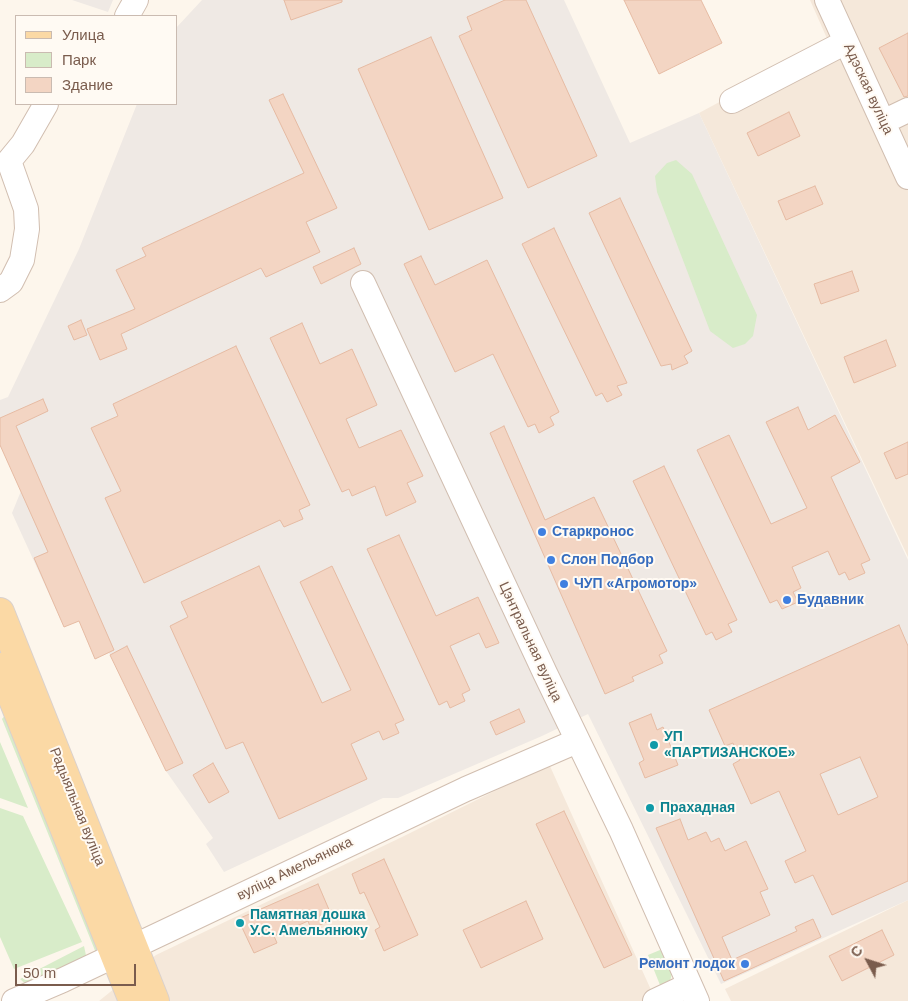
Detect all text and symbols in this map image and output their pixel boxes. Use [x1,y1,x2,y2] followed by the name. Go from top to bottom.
[15,15,178,105] legend
[62,26,105,43] text: Улица
[840,41,896,137] street label: Адэская вуліца
[62,51,96,68] text: Парк
[62,76,113,93] text: Здание
[552,524,634,540] place label: Старкронос
[536,526,548,538] marker: Старкронос
[561,552,654,568] place label: Слон Подбор
[545,554,557,566] marker: Слон Подбор
[574,576,697,592] place label: ЧУП «Агромотор»
[558,578,570,590] marker: ЧУП «Агромотор»
[495,579,565,705] street label: Цэнтральная вуліца
[797,592,864,608] place label: Будавник
[781,594,793,606] marker: Будавник
[664,729,795,762] place label: УП «ПАРТИЗАНСКОЕ»
[648,739,660,751] marker: УП «ПАРТИЗАНСКОЕ»
[46,746,108,868] street label: Радыяльная вуліца
[660,800,735,816] place label: Прахадная
[644,802,656,814] marker: Прахадная
[234,834,356,904] street label: вуліца Амельянюка
[250,907,368,940] place label: Памятная дошка У.С. Амельянюку
[234,917,246,929] marker: Памятная дошка У.С. Амельянюку
[843,936,893,986] north arrow
[847,942,866,960] text: С
[18,954,139,986] scale bar
[639,956,735,972] place label: Ремонт лодок
[739,958,751,970] marker: Ремонт лодок
[23,964,56,981] text: 50 m

